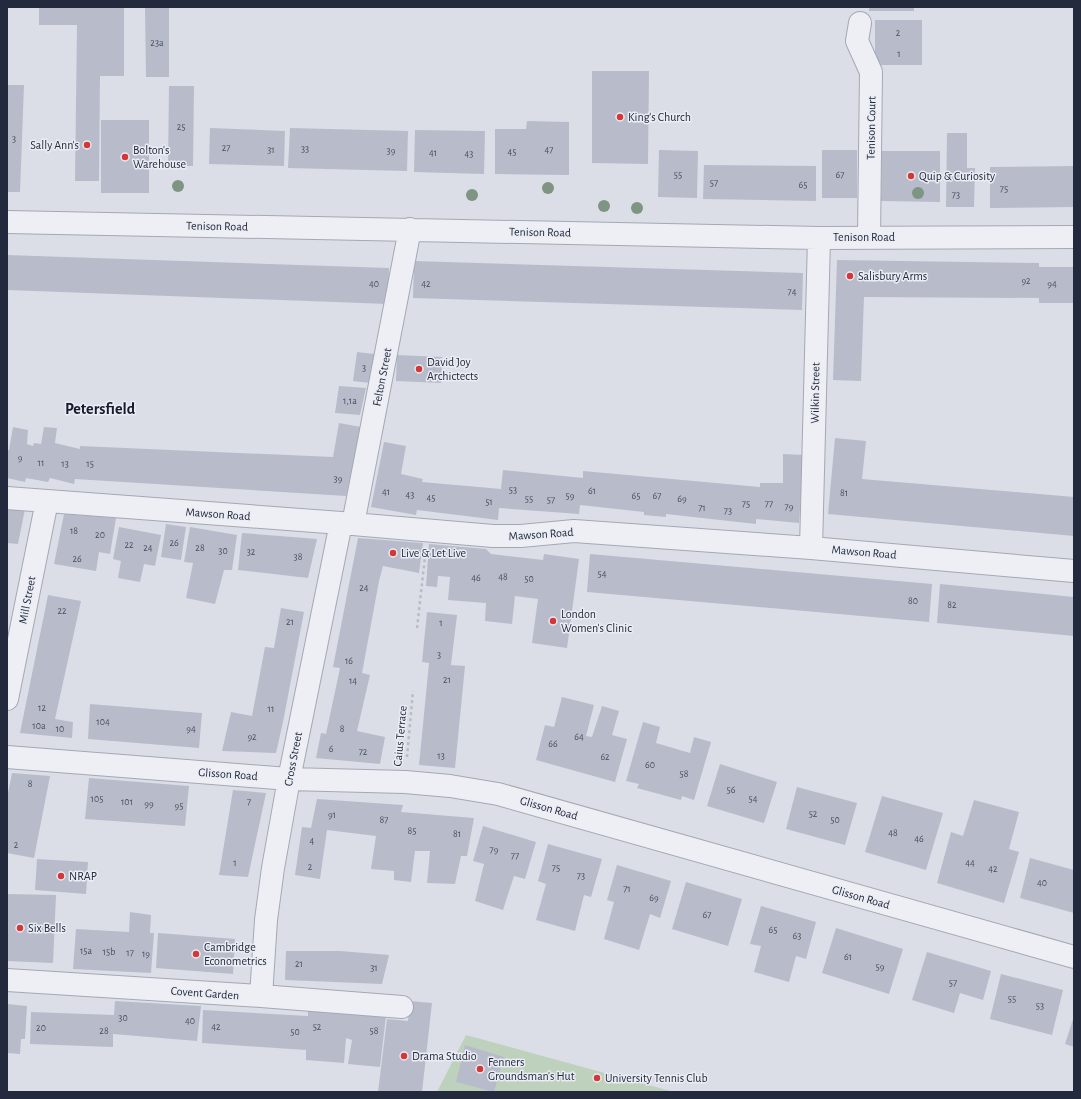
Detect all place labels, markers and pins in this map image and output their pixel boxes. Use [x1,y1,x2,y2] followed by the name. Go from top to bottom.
[628,111,691,123] place label: King's Church
[615,112,625,122] marker: King's Church
[30,139,79,152] place label: Sally Ann's
[82,140,92,150] marker: Sally Ann's
[133,144,186,170] place label: Bolton's Warehouse
[120,152,130,162] marker: Bolton's Warehouse
[919,170,995,183] place label: Quip & Curiosity
[906,171,916,181] marker: Quip & Curiosity
[858,270,927,283] place label: Salisbury Arms
[845,271,855,281] marker: Salisbury Arms
[427,356,478,382] place label: David Joy Archictects
[414,364,424,374] marker: David Joy Archictects
[401,547,466,559] place label: Live & Let Live
[388,548,398,558] marker: Live & Let Live
[561,608,632,634] place label: London Women's Clinic
[548,616,558,626] marker: London Women's Clinic
[69,870,97,882] place label: NRAP
[56,871,66,881] marker: NRAP
[28,922,66,934] place label: Six Bells
[15,923,25,933] marker: Six Bells
[204,941,267,967] place label: Cambridge Econometrics
[191,949,201,959] marker: Cambridge Econometrics
[412,1050,477,1062] place label: Drama Studio
[399,1051,409,1061] marker: Drama Studio
[488,1056,575,1082] place label: Fenners Groundsman's Hut
[475,1064,485,1074] marker: Fenners Groundsman's Hut
[605,1072,708,1085] place label: University Tennis Club
[592,1073,602,1083] marker: University Tennis Club

